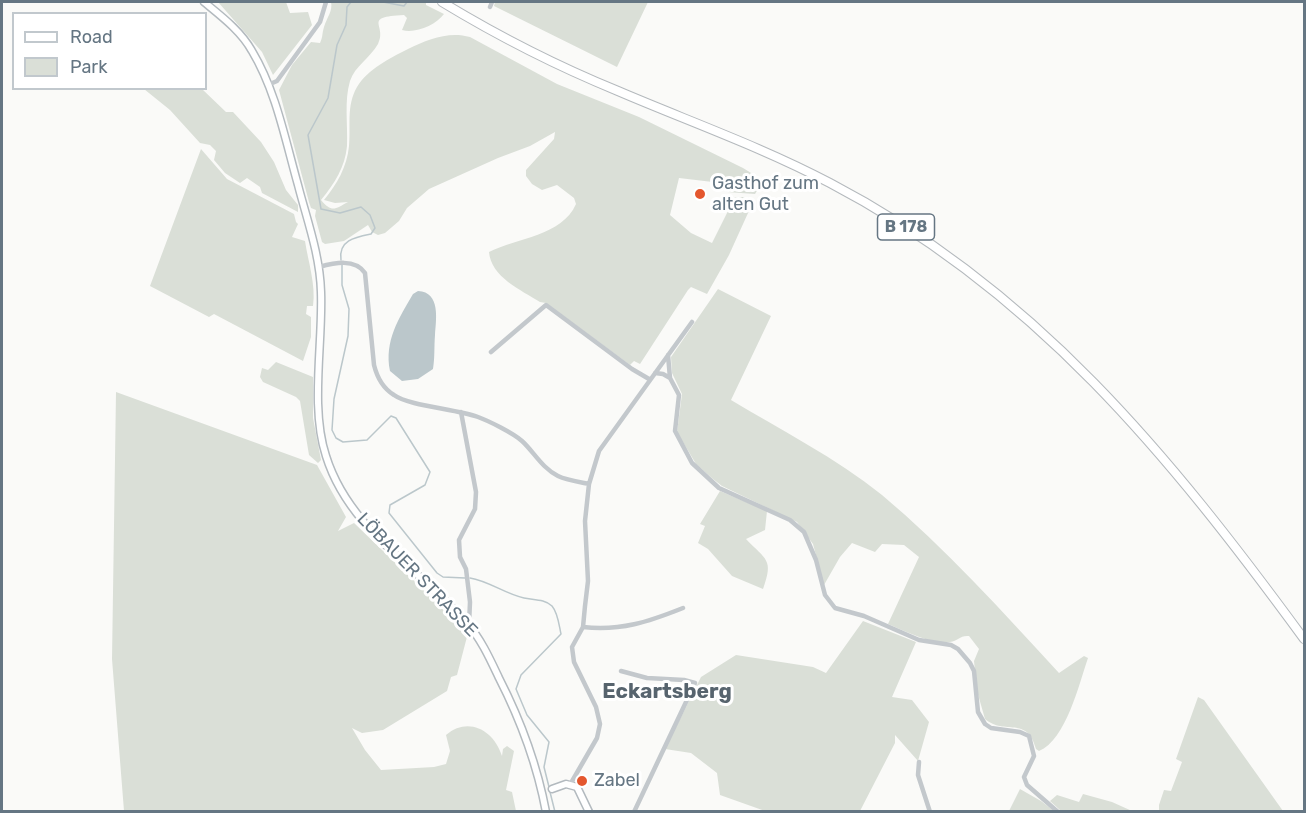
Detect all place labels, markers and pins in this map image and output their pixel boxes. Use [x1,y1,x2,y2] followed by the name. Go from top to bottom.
[712,173,819,216] place label: Gasthof zum alten Gut
[693,187,707,201] marker: Gasthof zum alten Gut
[594,770,640,792] place label: Zabel
[575,774,589,788] marker: Zabel

